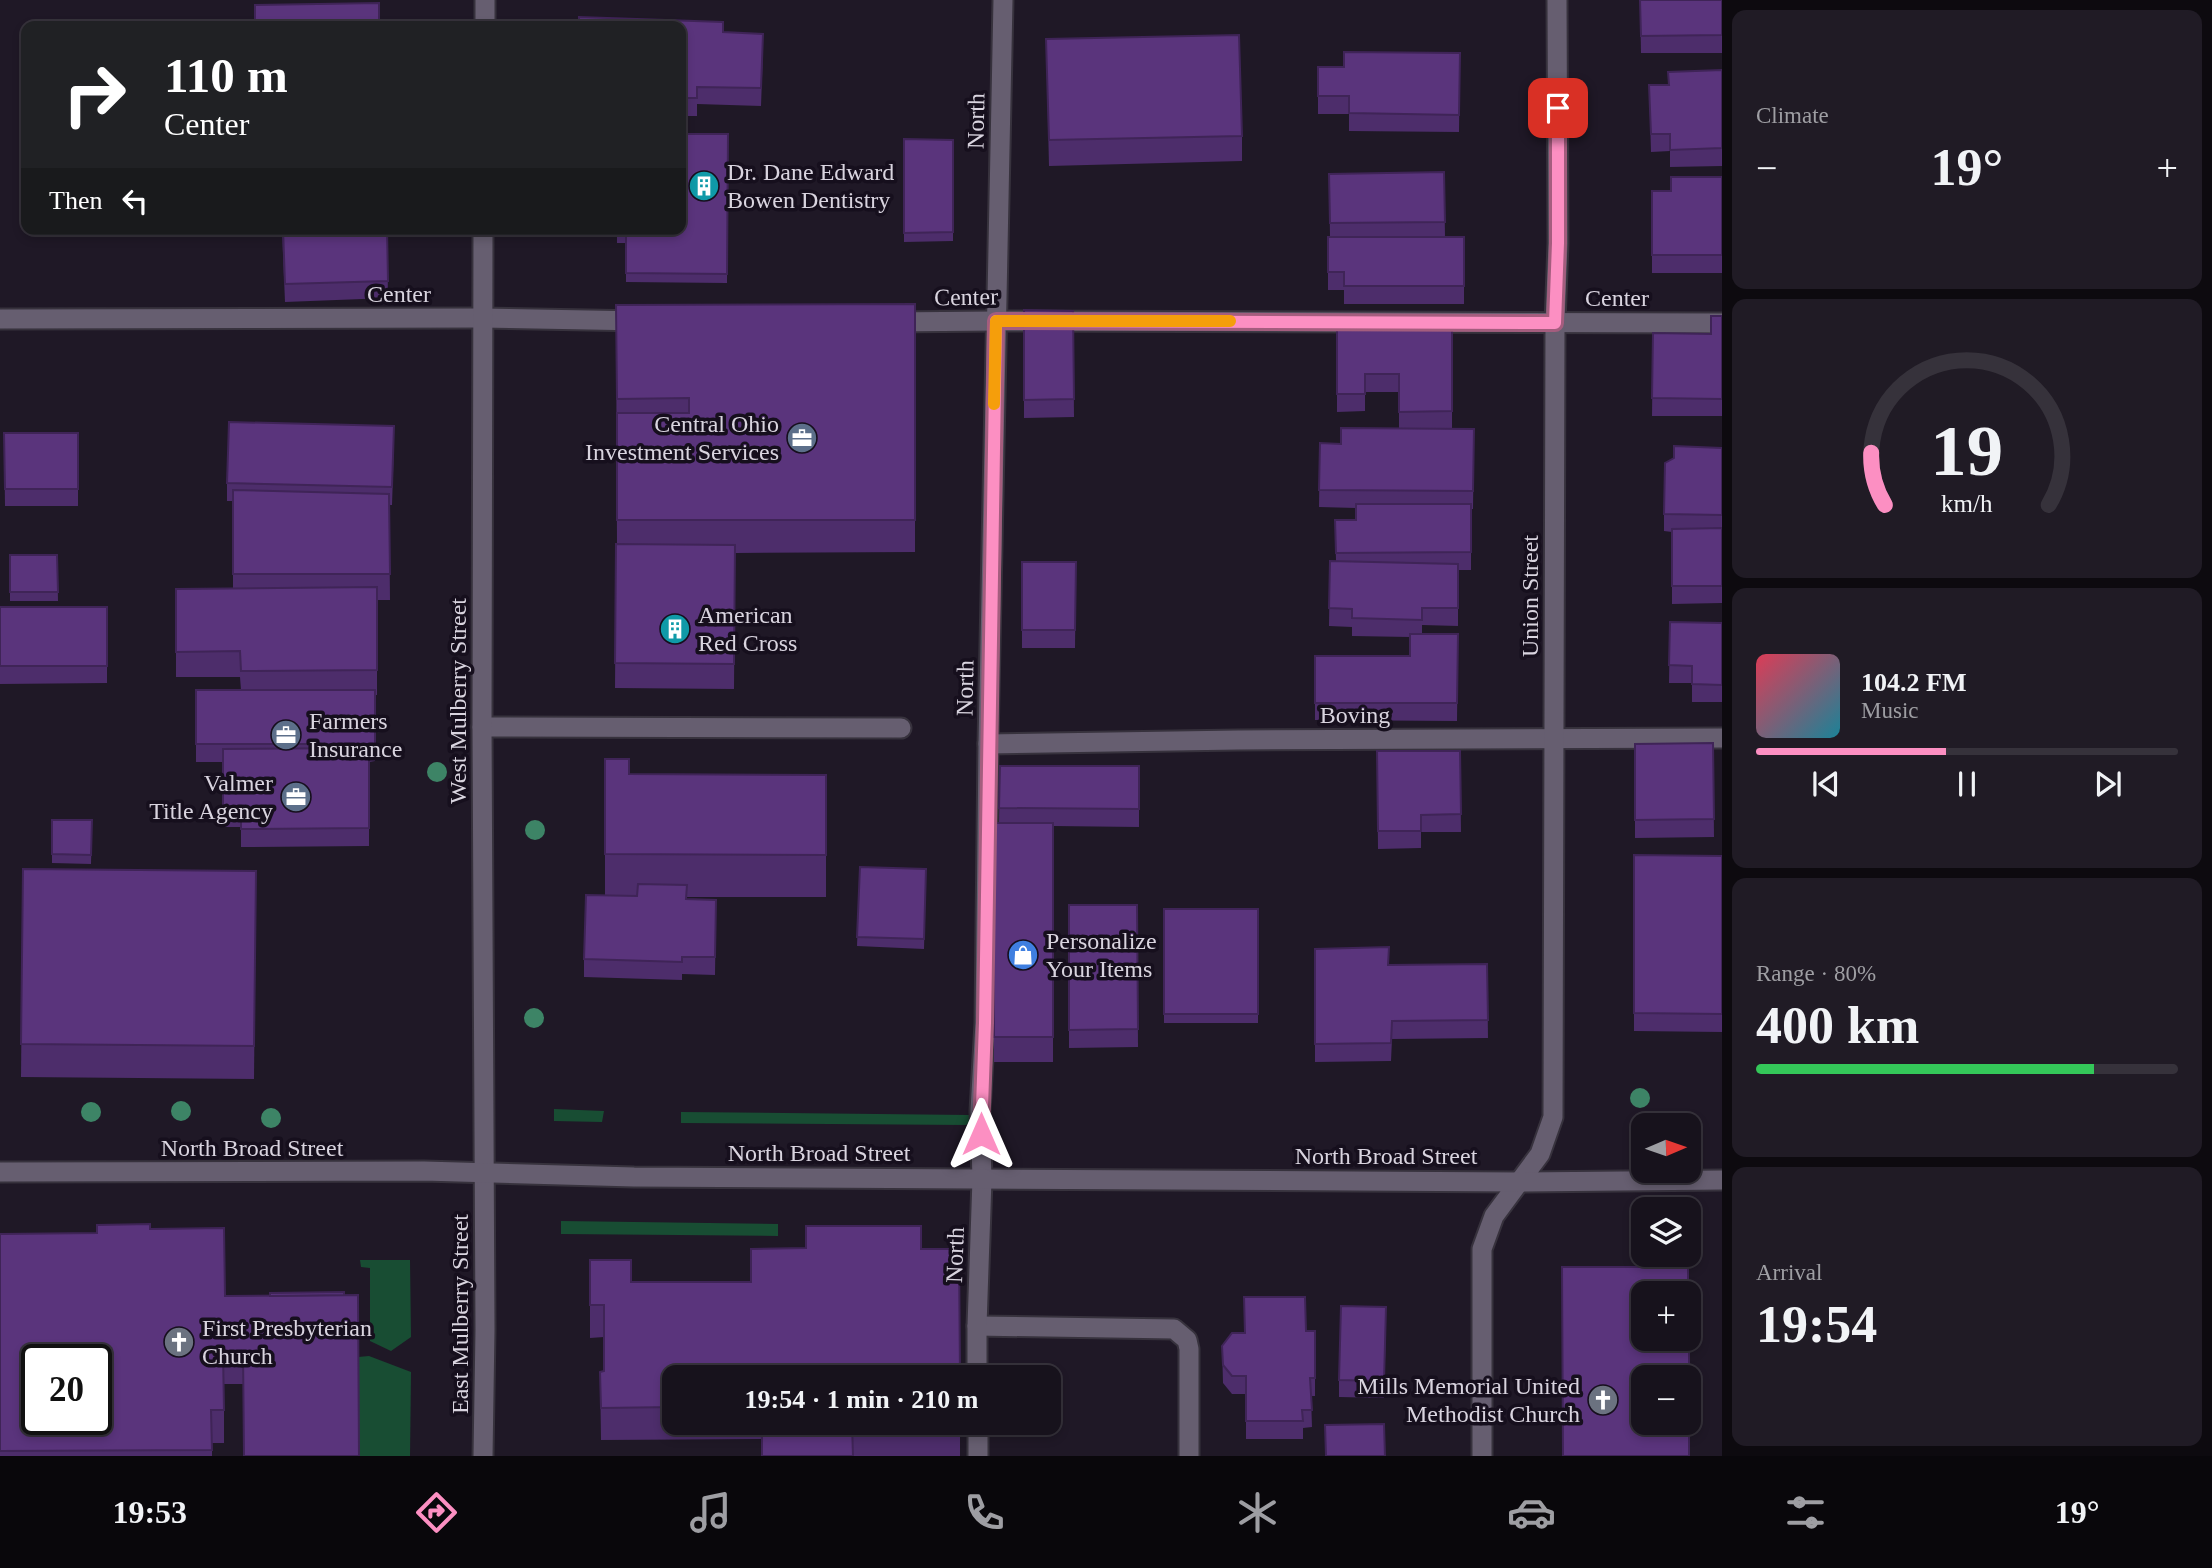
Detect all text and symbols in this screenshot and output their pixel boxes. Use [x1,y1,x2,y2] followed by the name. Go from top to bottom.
[164,48,288,103] text: 110 m
[49,49,140,140] icon: right
[1528,78,1588,138] pin
[1539,89,1577,127] icon: arrive
[963,93,989,149] street label: North
[1756,103,1829,128] text: Climate
[164,106,249,142] text: Center
[1931,139,2003,196] text: 19°
[1756,147,1777,189] text: −
[2157,147,2178,189] text: +
[727,159,894,213] place label: Dr. Dane Edward Bowen Dentistry
[687,169,721,203] building icon: Dr. Dane Edward Bowen Dentistry
[116,182,154,220] icon: left
[49,186,102,215] text: Then
[367,281,431,307] street label: Center
[934,283,998,311] street label: Center
[1585,285,1649,311] street label: Center
[1931,410,2003,491] text: 19
[585,411,779,465] place label: Central Ohio Investment Services
[785,421,819,455] office icon: Central Ohio Investment Services
[1941,490,1993,517] text: km/h
[1517,535,1543,657] street label: Union Street
[445,598,471,804] street label: West Mulberry Street
[698,602,797,656] place label: American Red Cross
[658,612,692,646] building icon: American Red Cross
[952,660,978,716] street label: North
[1861,668,1966,697] text: 104.2 FM
[1861,698,1919,723] text: Music
[1320,702,1390,728] street label: Boving
[309,708,402,762] place label: Farmers Insurance
[269,718,303,752] office icon: Farmers Insurance
[1807,765,1845,803] icon: previous
[1948,765,1986,803] icon: pause
[2089,765,2127,803] icon: next
[149,770,273,824] place label: Valmer Title Agency
[279,780,313,814] office icon: Valmer Title Agency
[1046,928,1157,982] place label: Personalize Your Items
[1006,938,1040,972] shop icon: Personalize Your Items
[1756,961,1876,986] text: Range · 80%
[1756,997,1919,1054] text: 400 km
[944,1097,1018,1171] position arrow
[1631,1113,1701,1183] north arrow
[1631,1113,1701,1435] map controls
[161,1135,344,1161] street label: North Broad Street
[728,1140,911,1166] street label: North Broad Street
[1295,1143,1478,1169] street label: North Broad Street
[1631,1197,1701,1267] button: layers
[447,1214,473,1414] street label: East Mulberry Street
[941,1227,969,1283] street label: North
[1756,1260,1822,1285] text: Arrival
[1631,1281,1701,1351] button: +
[1756,1296,1877,1353] text: 19:54
[202,1315,372,1369] place label: First Presbyterian Church
[162,1325,196,1359] church icon: First Presbyterian Church
[21,1344,112,1435] speed limit sign: 20
[1631,1365,1701,1435] button: −
[1357,1373,1580,1427] place label: Mills Memorial United Methodist Church
[1586,1383,1620,1417] church icon: Mills Memorial United Methodist Church
[745,1385,979,1414] text: 19:54 · 1 min · 210 m
[412,1488,461,1537] icon: directions
[686,1488,735,1537] icon: music
[960,1488,1009,1537] icon: phone
[1233,1488,1282,1537] icon: climate
[1507,1488,1556,1537] icon: car
[1781,1488,1830,1537] icon: filters
[112,1494,187,1530] text: 19:53
[2055,1494,2100,1530] text: 19°

